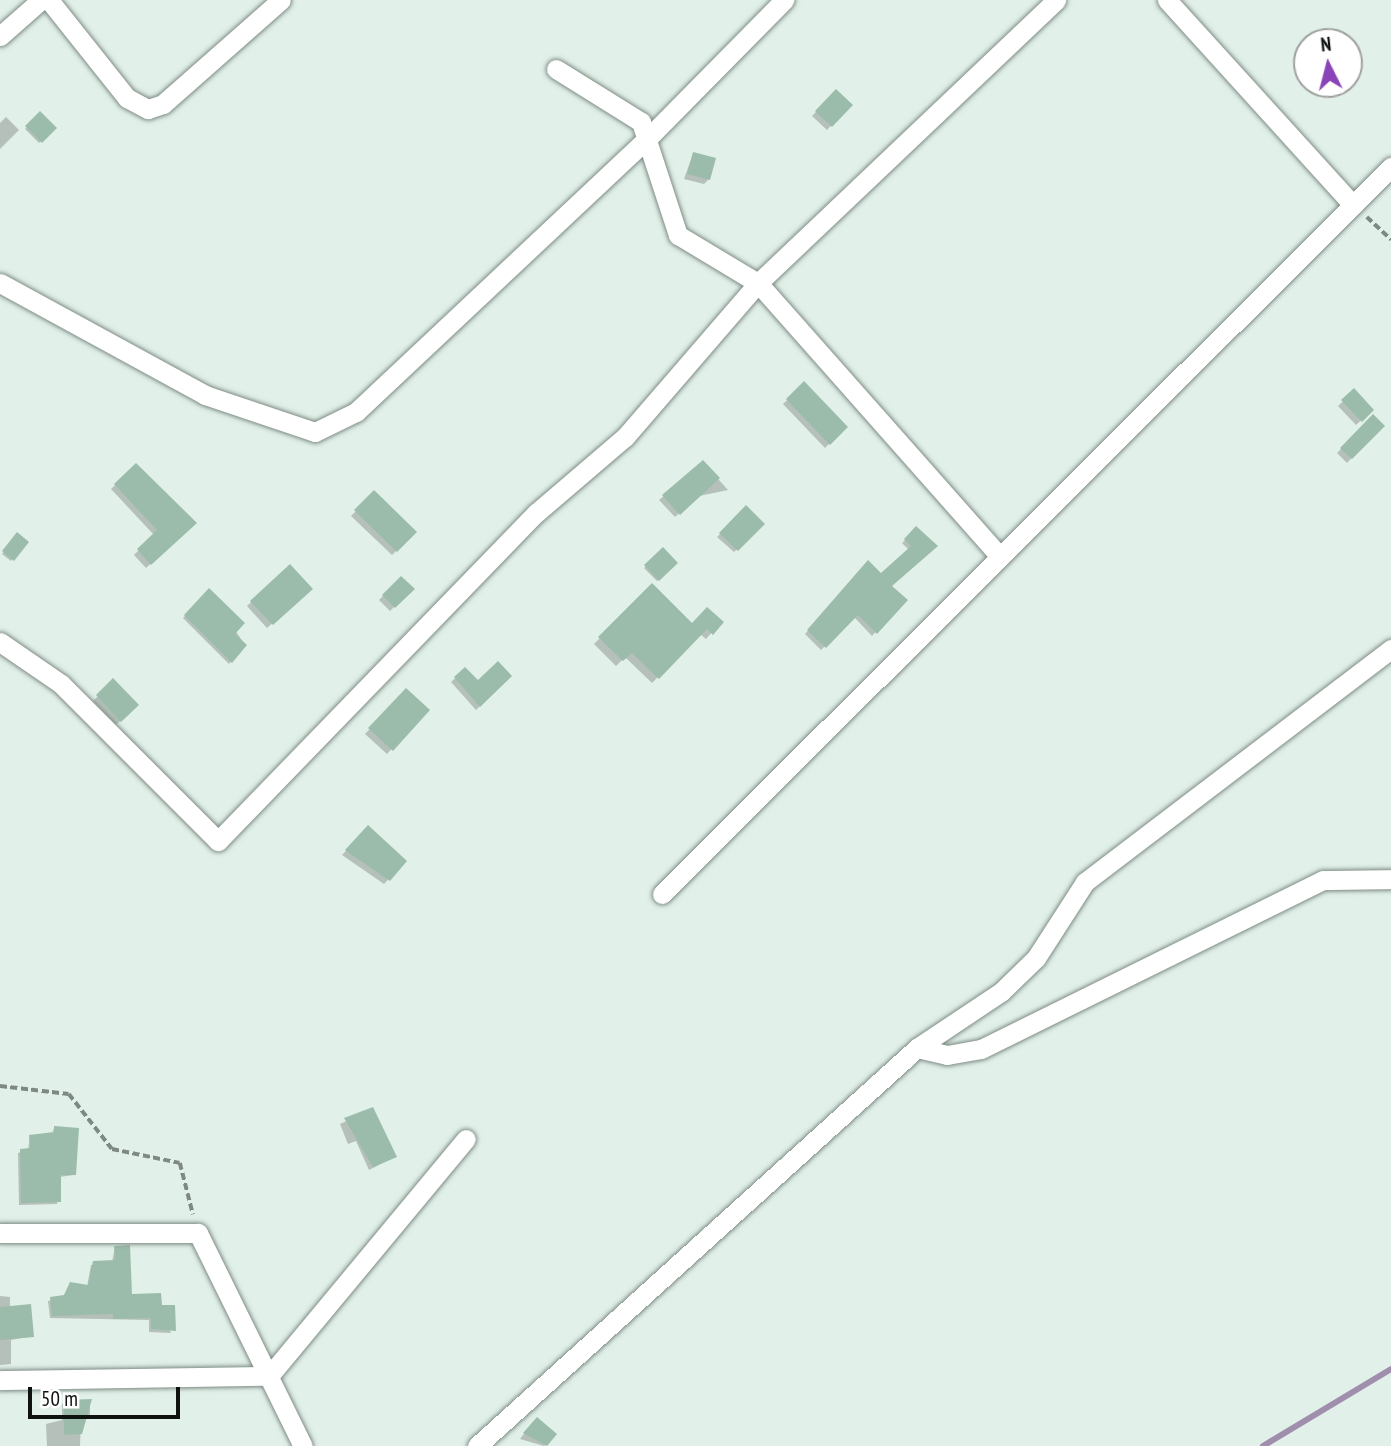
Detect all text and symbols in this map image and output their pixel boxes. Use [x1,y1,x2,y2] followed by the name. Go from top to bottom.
[1293,28,1363,98] north arrow
[1320,32,1332,57] text: N
[32,1372,184,1416] scale bar
[41,1385,78,1412] text: 50 m

